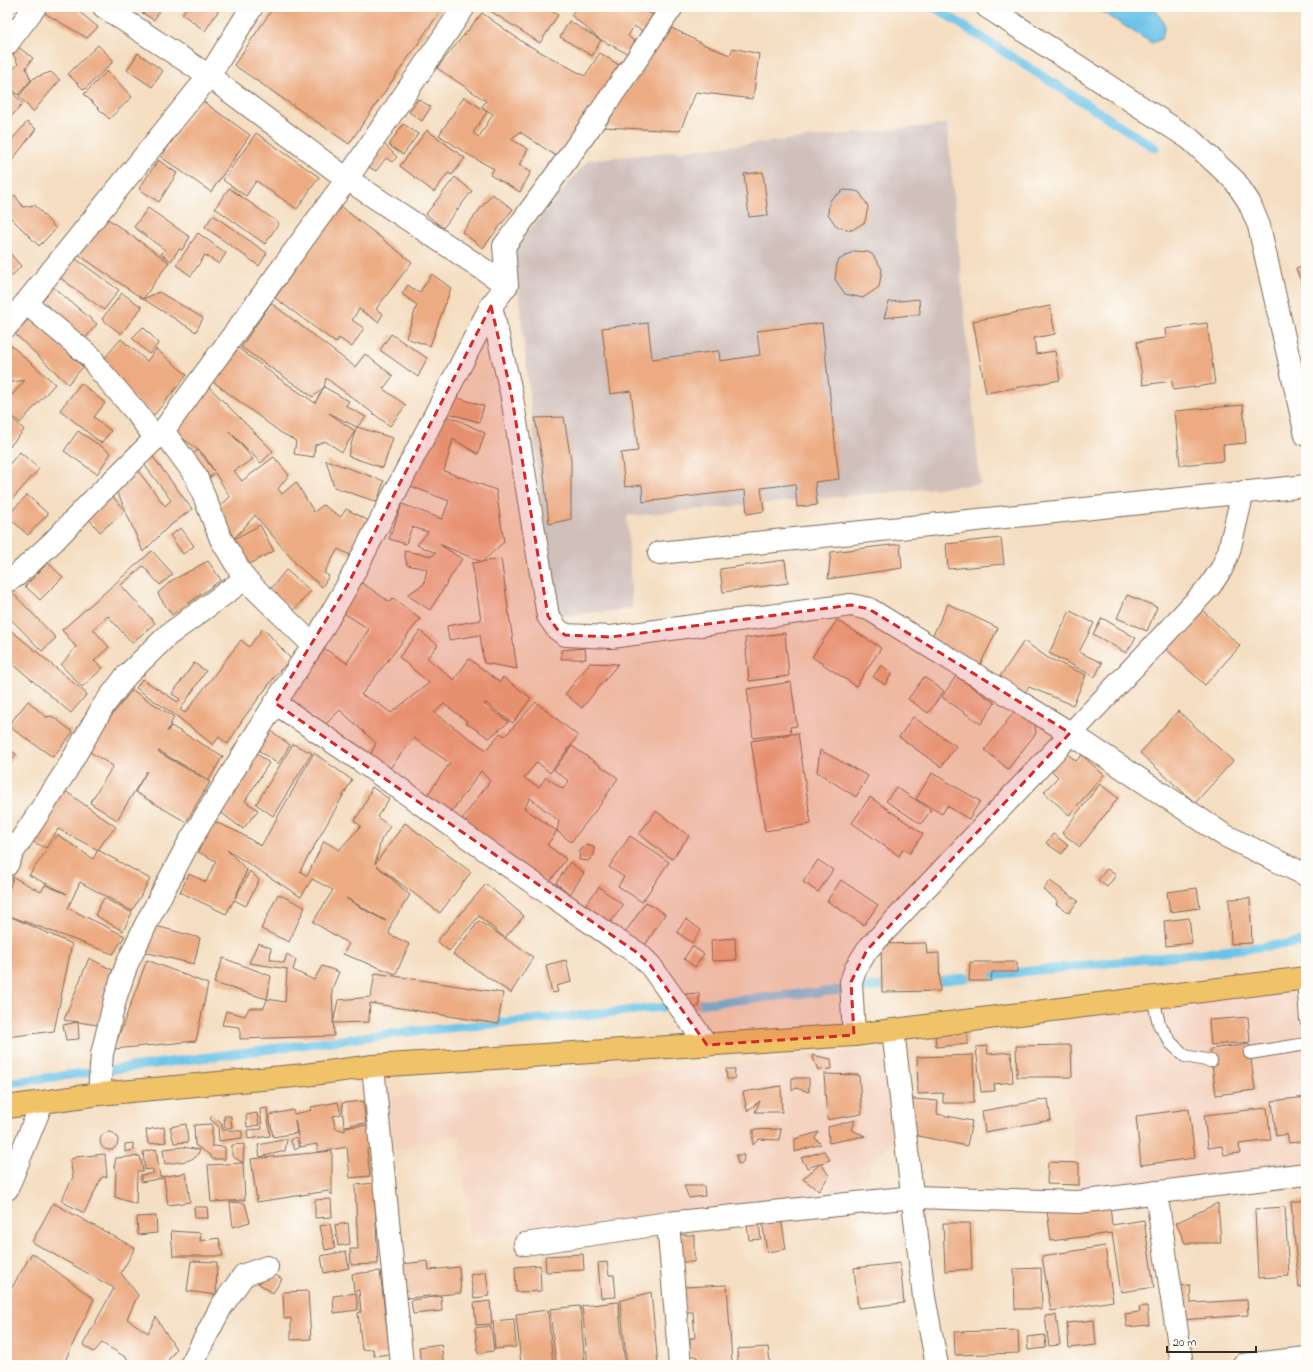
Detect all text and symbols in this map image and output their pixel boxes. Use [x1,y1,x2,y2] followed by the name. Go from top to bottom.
[1167,1328,1256,1354] scale bar
[1173,1334,1196,1352] text: 20 m

